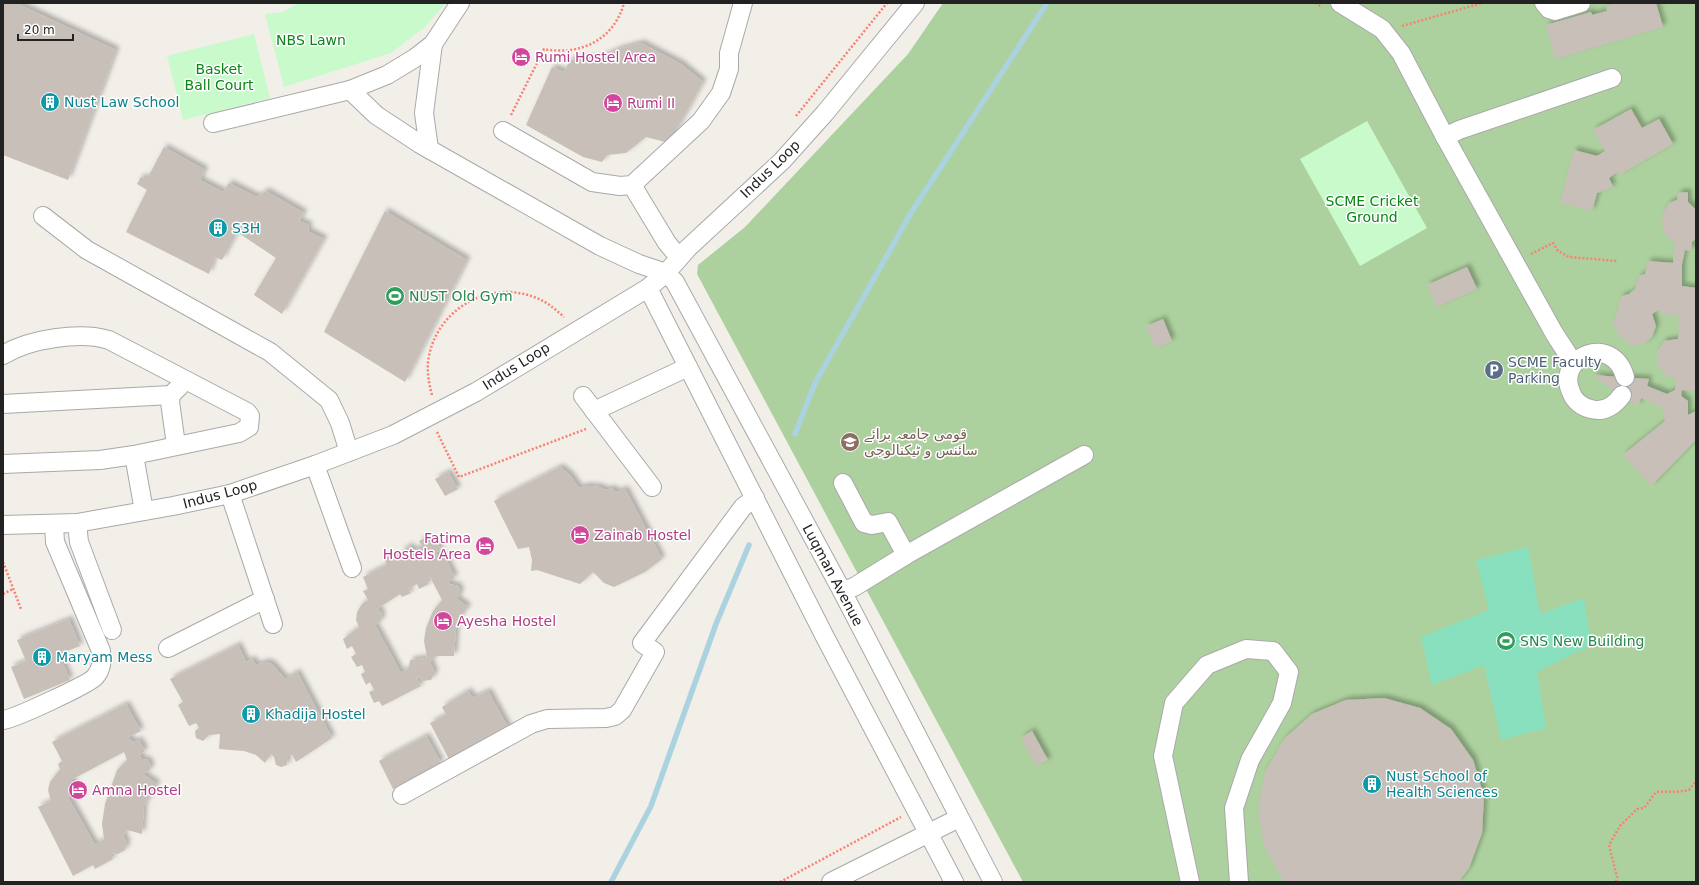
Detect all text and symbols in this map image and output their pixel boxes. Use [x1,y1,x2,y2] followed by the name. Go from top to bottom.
[18,16,73,42] scale bar
[24,23,55,37] text: 20 m
[276,32,346,48] park label: NBS Lawn
[510,46,532,68] hotel icon: Rumi Hostel Area
[535,49,656,65] place label: Rumi Hostel Area
[185,61,254,93] park label: Basket Ball Court
[39,91,61,113] building icon: Nust Law School
[602,92,624,114] hotel icon: Rumi II
[64,94,179,110] place label: Nust Law School
[627,95,675,111] place label: Rumi II
[737,137,803,201] street label: Indus Loop
[1326,193,1419,225] park label: SCME Cricket Ground
[207,217,229,239] building icon: S3H
[232,220,260,236] place label: S3H
[384,285,406,307] sports icon: NUST Old Gym
[409,288,513,304] place label: NUST Old Gym
[480,339,553,393] street label: Indus Loop
[1508,354,1602,386] place label: SCME Faculty Parking
[1483,359,1505,381] parking icon: SCME Faculty Parking
[864,426,978,459] place label: قومی جامعہ برائے سائنس و ٹیکنالوجی
[839,431,861,453] school or university icon: قومی جامعہ برائے سائنس و ٹیکنالوجی
[181,476,259,512] street label: Indus Loop
[799,521,867,629] street label: Luqman Avenue
[569,524,591,546] hotel icon: Zainab Hostel
[594,527,691,543] place label: Zainab Hostel
[383,530,471,562] place label: Fatima Hostels Area
[474,535,496,557] hotel icon: Fatima Hostels Area
[432,610,454,632] hotel icon: Ayesha Hostel
[457,613,556,629] place label: Ayesha Hostel
[1495,630,1517,652] sports icon: SNS New Building
[1520,633,1644,649] place label: SNS New Building
[31,646,53,668] building icon: Maryam Mess
[56,649,153,665] place label: Maryam Mess
[240,703,262,725] building icon: Khadija Hostel
[265,706,366,722] place label: Khadija Hostel
[1386,768,1498,800] place label: Nust School of Health Sciences
[1361,773,1383,795] building icon: Nust School of Health Sciences
[67,779,89,801] hotel icon: Amna Hostel
[92,782,182,798] place label: Amna Hostel

